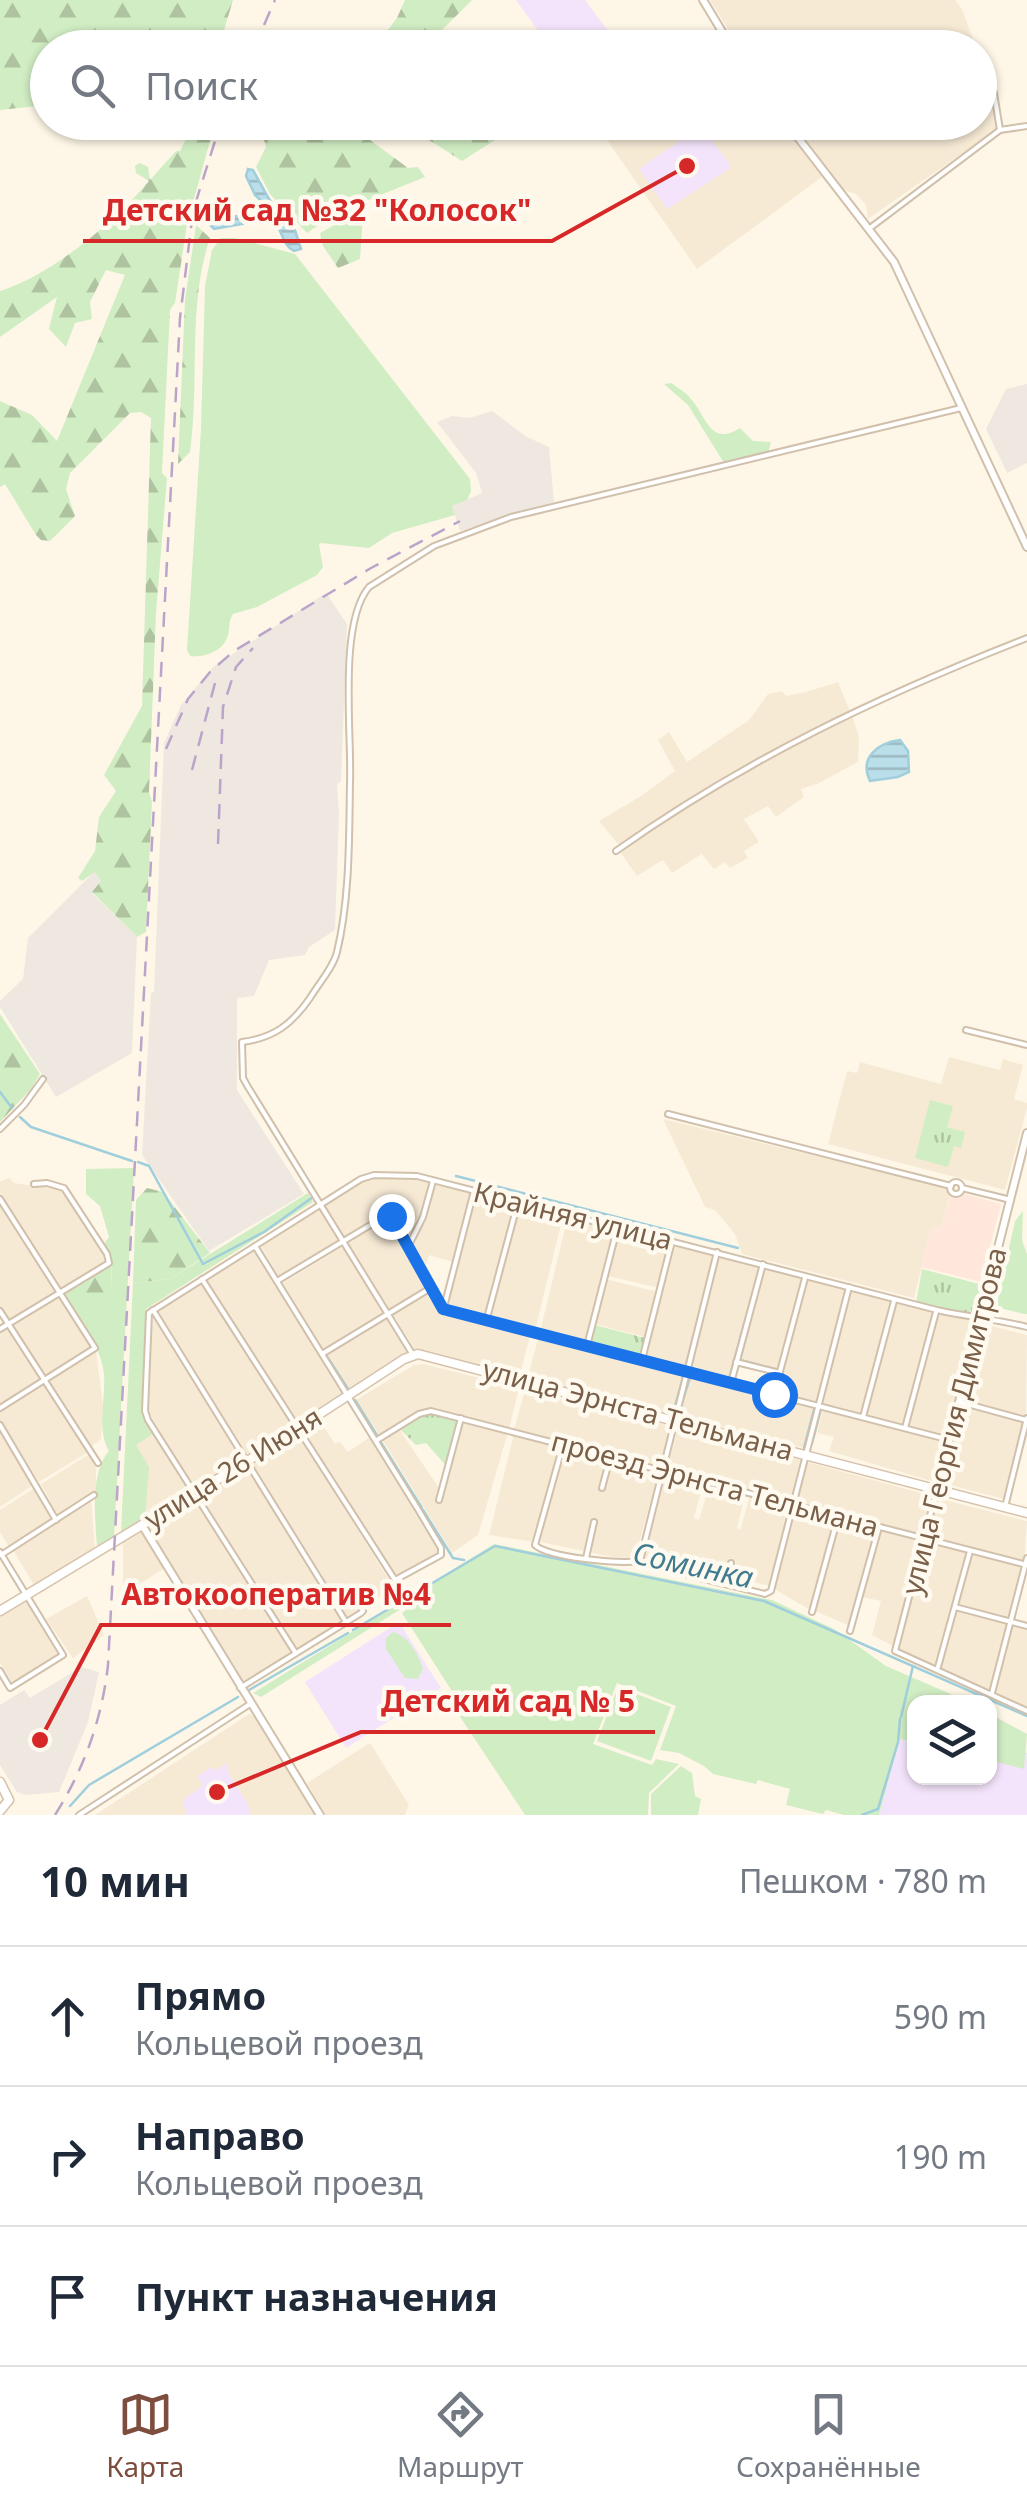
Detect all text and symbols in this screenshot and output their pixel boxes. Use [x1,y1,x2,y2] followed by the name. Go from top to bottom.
[30,30,997,140] search box
[65,58,120,113] icon: search
[145,59,258,111] text: Поиск
[83,181,552,241] callout: Детский сад №32 "Колосок"
[103,189,531,230] text: Детский сад №32 "Колосок"
[470,1172,677,1258] street label: Крайняя улица
[369,1194,415,1240] route end
[891,1243,1015,1598] street label: улица Георгия Димитрова
[479,1349,798,1469] street label: улица Эрнста Тельмана
[752,1372,798,1418] route start
[136,1397,329,1537] street label: улица 26 Июня
[547,1421,883,1545] street label: проезд Эрнста Тельмана
[629,1532,757,1597] water label: Соминка
[101,1565,451,1625] callout: Автокооператив №4
[121,1573,431,1614] text: Автокооператив №4
[361,1672,655,1732] callout: Детский сад № 5
[381,1680,635,1721] text: Детский сад № 5
[907,1695,997,1785] map controls
[907,1695,997,1785] button: layers
[40,1852,190,1909] text: 10 мин
[739,1859,987,1902] text: Пешком · 780 m
[135,1969,266,2021] text: Прямо
[40,1989,95,2044] icon: ahead
[894,1995,987,2038] text: 590 m
[135,2021,423,2064] text: Кольцевой проезд
[135,2109,305,2161] text: Направо
[40,2129,95,2184] icon: right
[894,2135,987,2178] text: 190 m
[135,2161,423,2204] text: Кольцевой проезд
[40,2269,95,2324] icon: arrive
[135,2270,498,2322] text: Пункт назначения
[106,2387,184,2485] tab: Карта
[397,2387,524,2485] tab: Маршрут
[736,2387,921,2485] tab: Сохранённые

